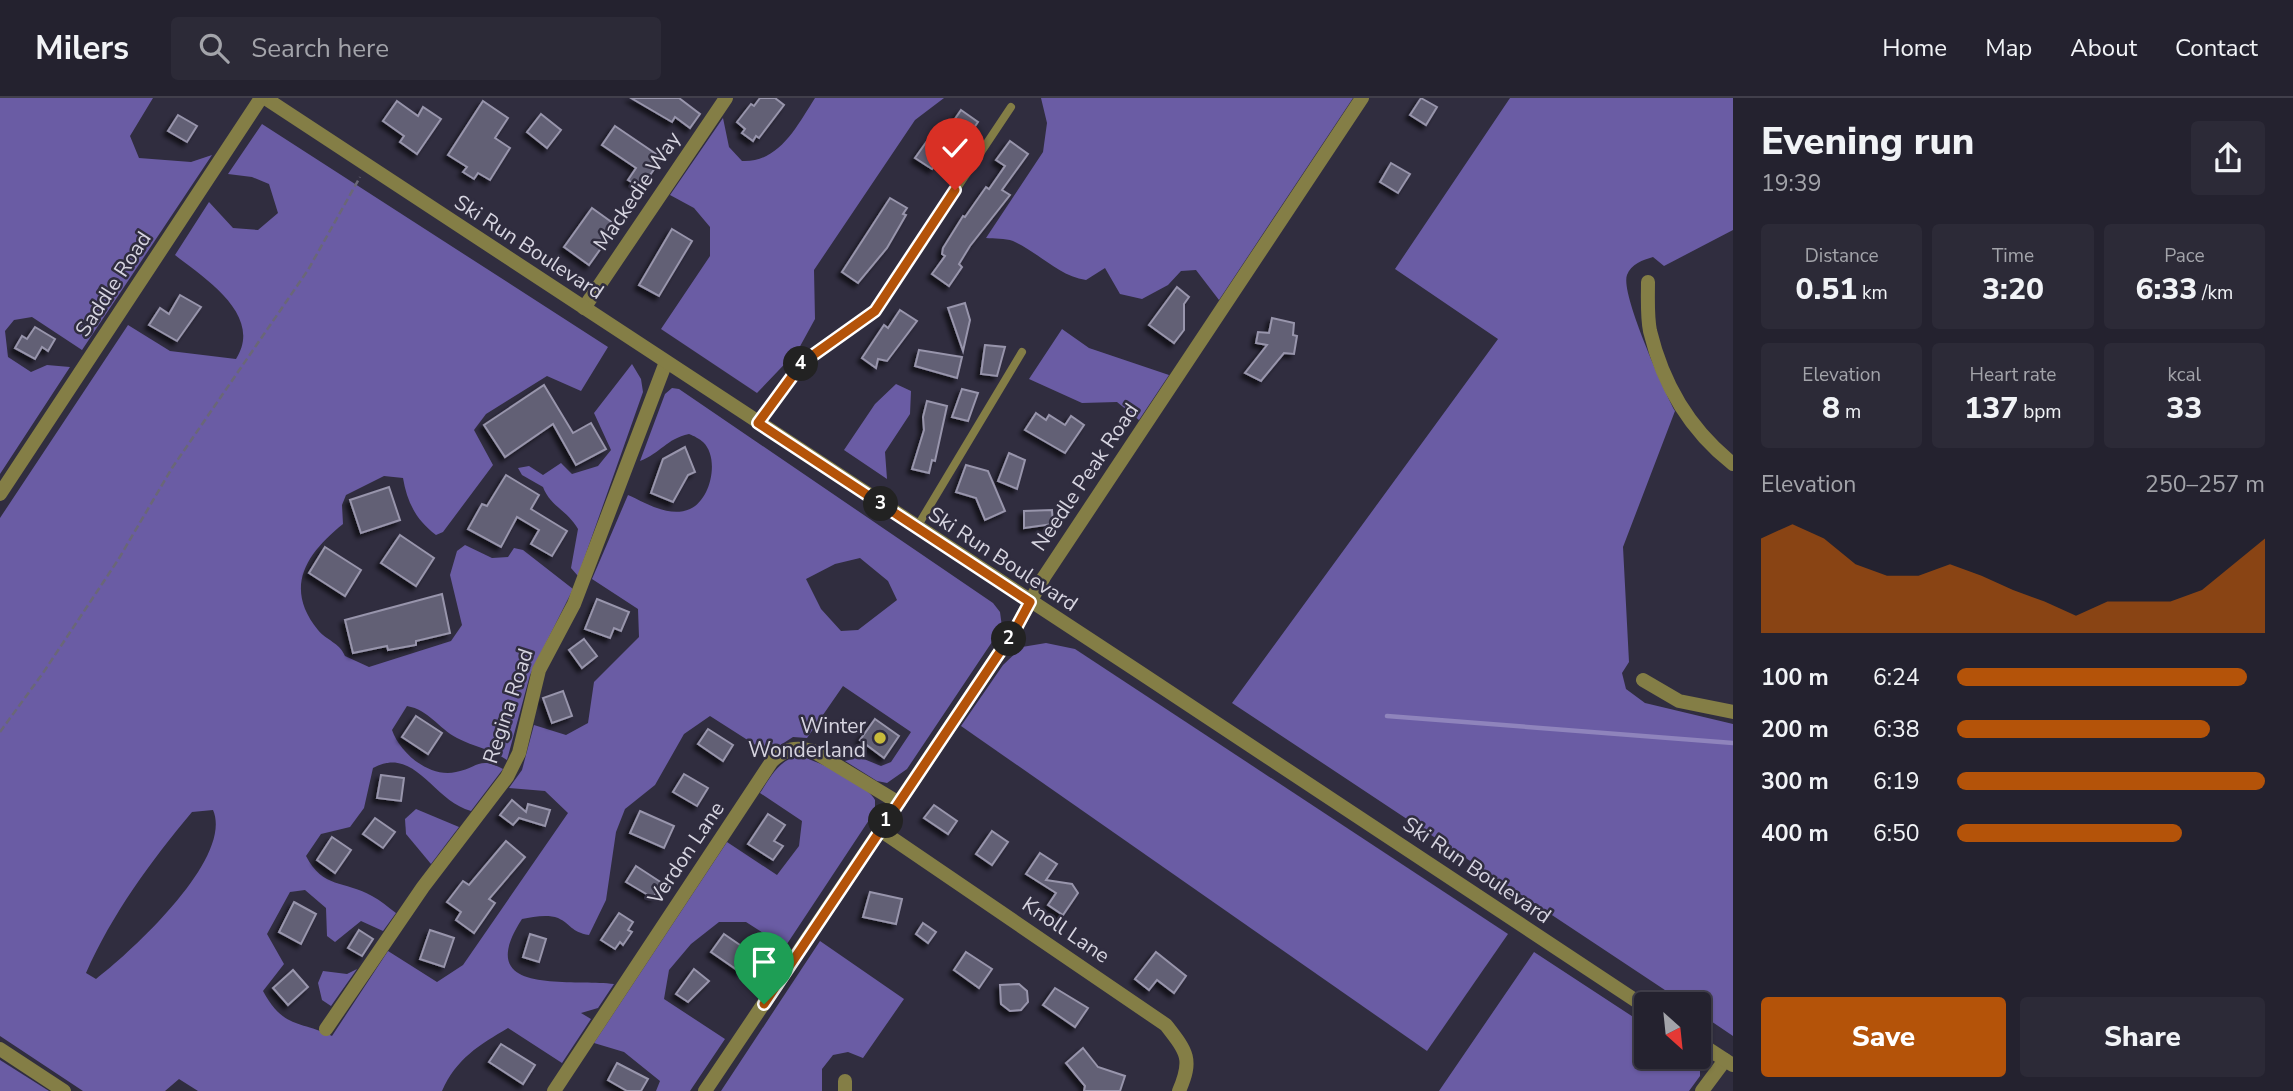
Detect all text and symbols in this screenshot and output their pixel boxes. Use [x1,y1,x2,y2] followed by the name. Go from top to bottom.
[171,17,661,80] search box
[35,26,129,71] text: Milers
[195,29,233,67] icon: search
[251,31,389,66] text: Search here
[1882,32,1947,64] text: Home
[1985,32,2032,64] text: Map
[2070,32,2137,64] text: About
[2175,32,2258,64] text: Contact
[1761,116,1974,167] text: Evening run
[925,118,985,190] pin
[2191,121,2265,195] button: share
[587,126,687,256] street label: Mackedie Way
[936,129,974,167] icon: check
[1761,168,1821,199] text: 19:39
[449,188,609,306] street label: Ski Run Boulevard
[69,226,157,342] street label: Saddle Road
[1805,243,1879,269] text: Distance
[1992,243,2034,269] text: Time
[2164,243,2205,269] text: Pace
[1795,269,1857,310] text: 0.51
[1982,269,2044,310] text: 3:20
[2135,269,2197,310] text: 6:33
[1857,280,1888,306] text: km
[2197,280,2233,306] text: /km
[784,346,818,382] pin: 4
[795,350,806,376] text: 4
[1802,362,1881,388] text: Elevation
[1970,362,2056,388] text: Heart rate
[2167,362,2201,388] text: kcal
[1822,388,1840,429] text: 8
[1964,388,2018,429] text: 137
[2166,388,2202,429] text: 33
[1025,398,1145,556] street label: Needle Peak Road
[1840,399,1861,425] text: m
[2018,399,2062,425] text: bpm
[1761,469,1856,500] text: Elevation
[2145,469,2265,500] text: 250–257 m
[864,486,898,522] pin: 3
[875,490,886,516] text: 3
[923,500,1083,618] street label: Ski Run Boulevard
[992,622,1026,656] pin: 2
[1003,625,1014,651] text: 2
[476,645,540,767] street label: Regina Road
[1761,662,1829,693] text: 100 m
[1873,662,1920,693] text: 6:24
[748,712,866,764] place label: Winter Wonderland
[1761,714,1829,745] text: 200 m
[1873,714,1920,745] text: 6:38
[872,730,888,746] marker: Winter Wonderland
[1761,766,1829,797] text: 300 m
[1873,766,1920,797] text: 6:19
[641,796,731,911] street label: Verdon Lane
[868,804,903,838] pin: 1
[880,807,891,833] text: 1
[1397,810,1557,930] street label: Ski Run Boulevard
[1761,818,1829,849] text: 400 m
[1873,818,1920,849] text: 6:50
[1017,890,1115,970] street label: Knoll Lane
[734,932,794,1004] pin
[745,943,783,981] icon: arrive
[1634,992,1712,1069] north arrow
[1634,992,1711,1069] map controls
[1761,997,2006,1077] button: Save
[2020,997,2265,1077] button: Share

